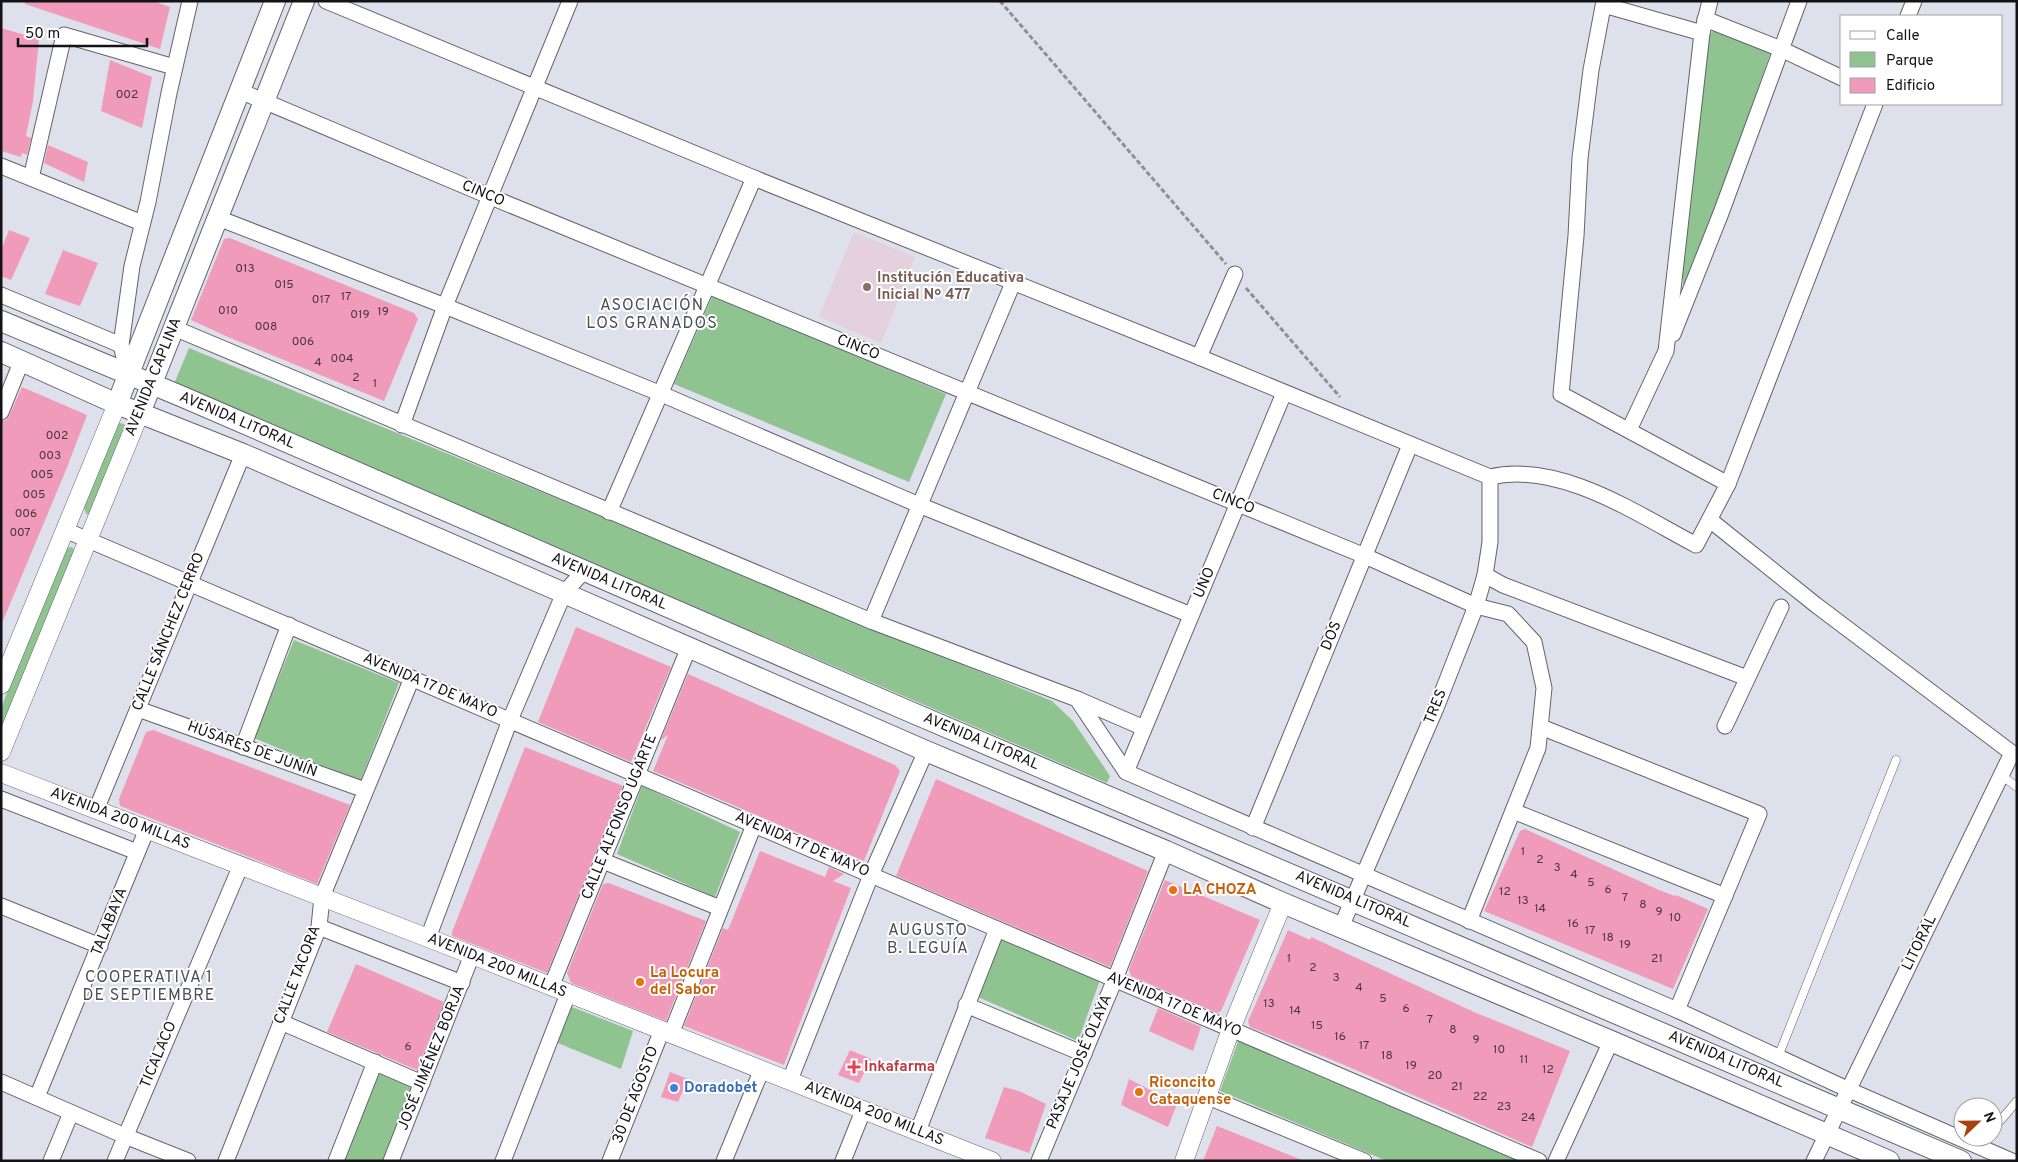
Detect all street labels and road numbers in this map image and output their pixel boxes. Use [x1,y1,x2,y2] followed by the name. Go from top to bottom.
[459,177,507,211] street label: CINCO
[122,315,186,439] street label: AVENIDA CAPLINA
[834,331,882,365] street label: CINCO
[176,388,298,454] street label: AVENIDA LITORAL
[1209,485,1257,519] street label: CINCO
[548,549,670,615] street label: AVENIDA LITORAL
[128,550,210,714] street label: CALLE SÁNCHEZ CERRO
[1190,565,1220,601] street label: UNO
[1318,618,1346,654] street label: DOS
[360,649,500,723] street label: AVENIDA 17 DE MAYO
[1420,687,1452,727] street label: TRES
[920,709,1042,775] street label: AVENIDA LITORAL
[184,716,320,782] street label: HÚSARES DE JUNÍN
[578,731,662,903] street label: CALLE ALFONSO UGARTE
[47,784,193,854] street label: AVENIDA 200 MILLAS
[732,808,872,882] street label: AVENIDA 17 DE MAYO
[1292,867,1414,933] street label: AVENIDA LITORAL
[88,885,132,959] street label: TALABAYA
[1898,912,1942,974] street label: LITORAL
[270,923,326,1027] street label: CALLE TACORA
[425,929,569,1003] street label: AVENIDA 200 MILLAS
[1104,968,1244,1042] street label: AVENIDA 17 DE MAYO
[393,982,470,1133] street label: JOSÉ JIMÉNEZ BORJA
[1042,991,1117,1132] street label: PASAJE JOSÉ OLAYA
[136,1019,182,1091] street label: TICALACO
[1665,1027,1787,1093] street label: AVENIDA LITORAL
[609,1044,663,1146] street label: 30 DE AGOSTO
[802,1077,946,1151] street label: AVENIDA 200 MILLAS

